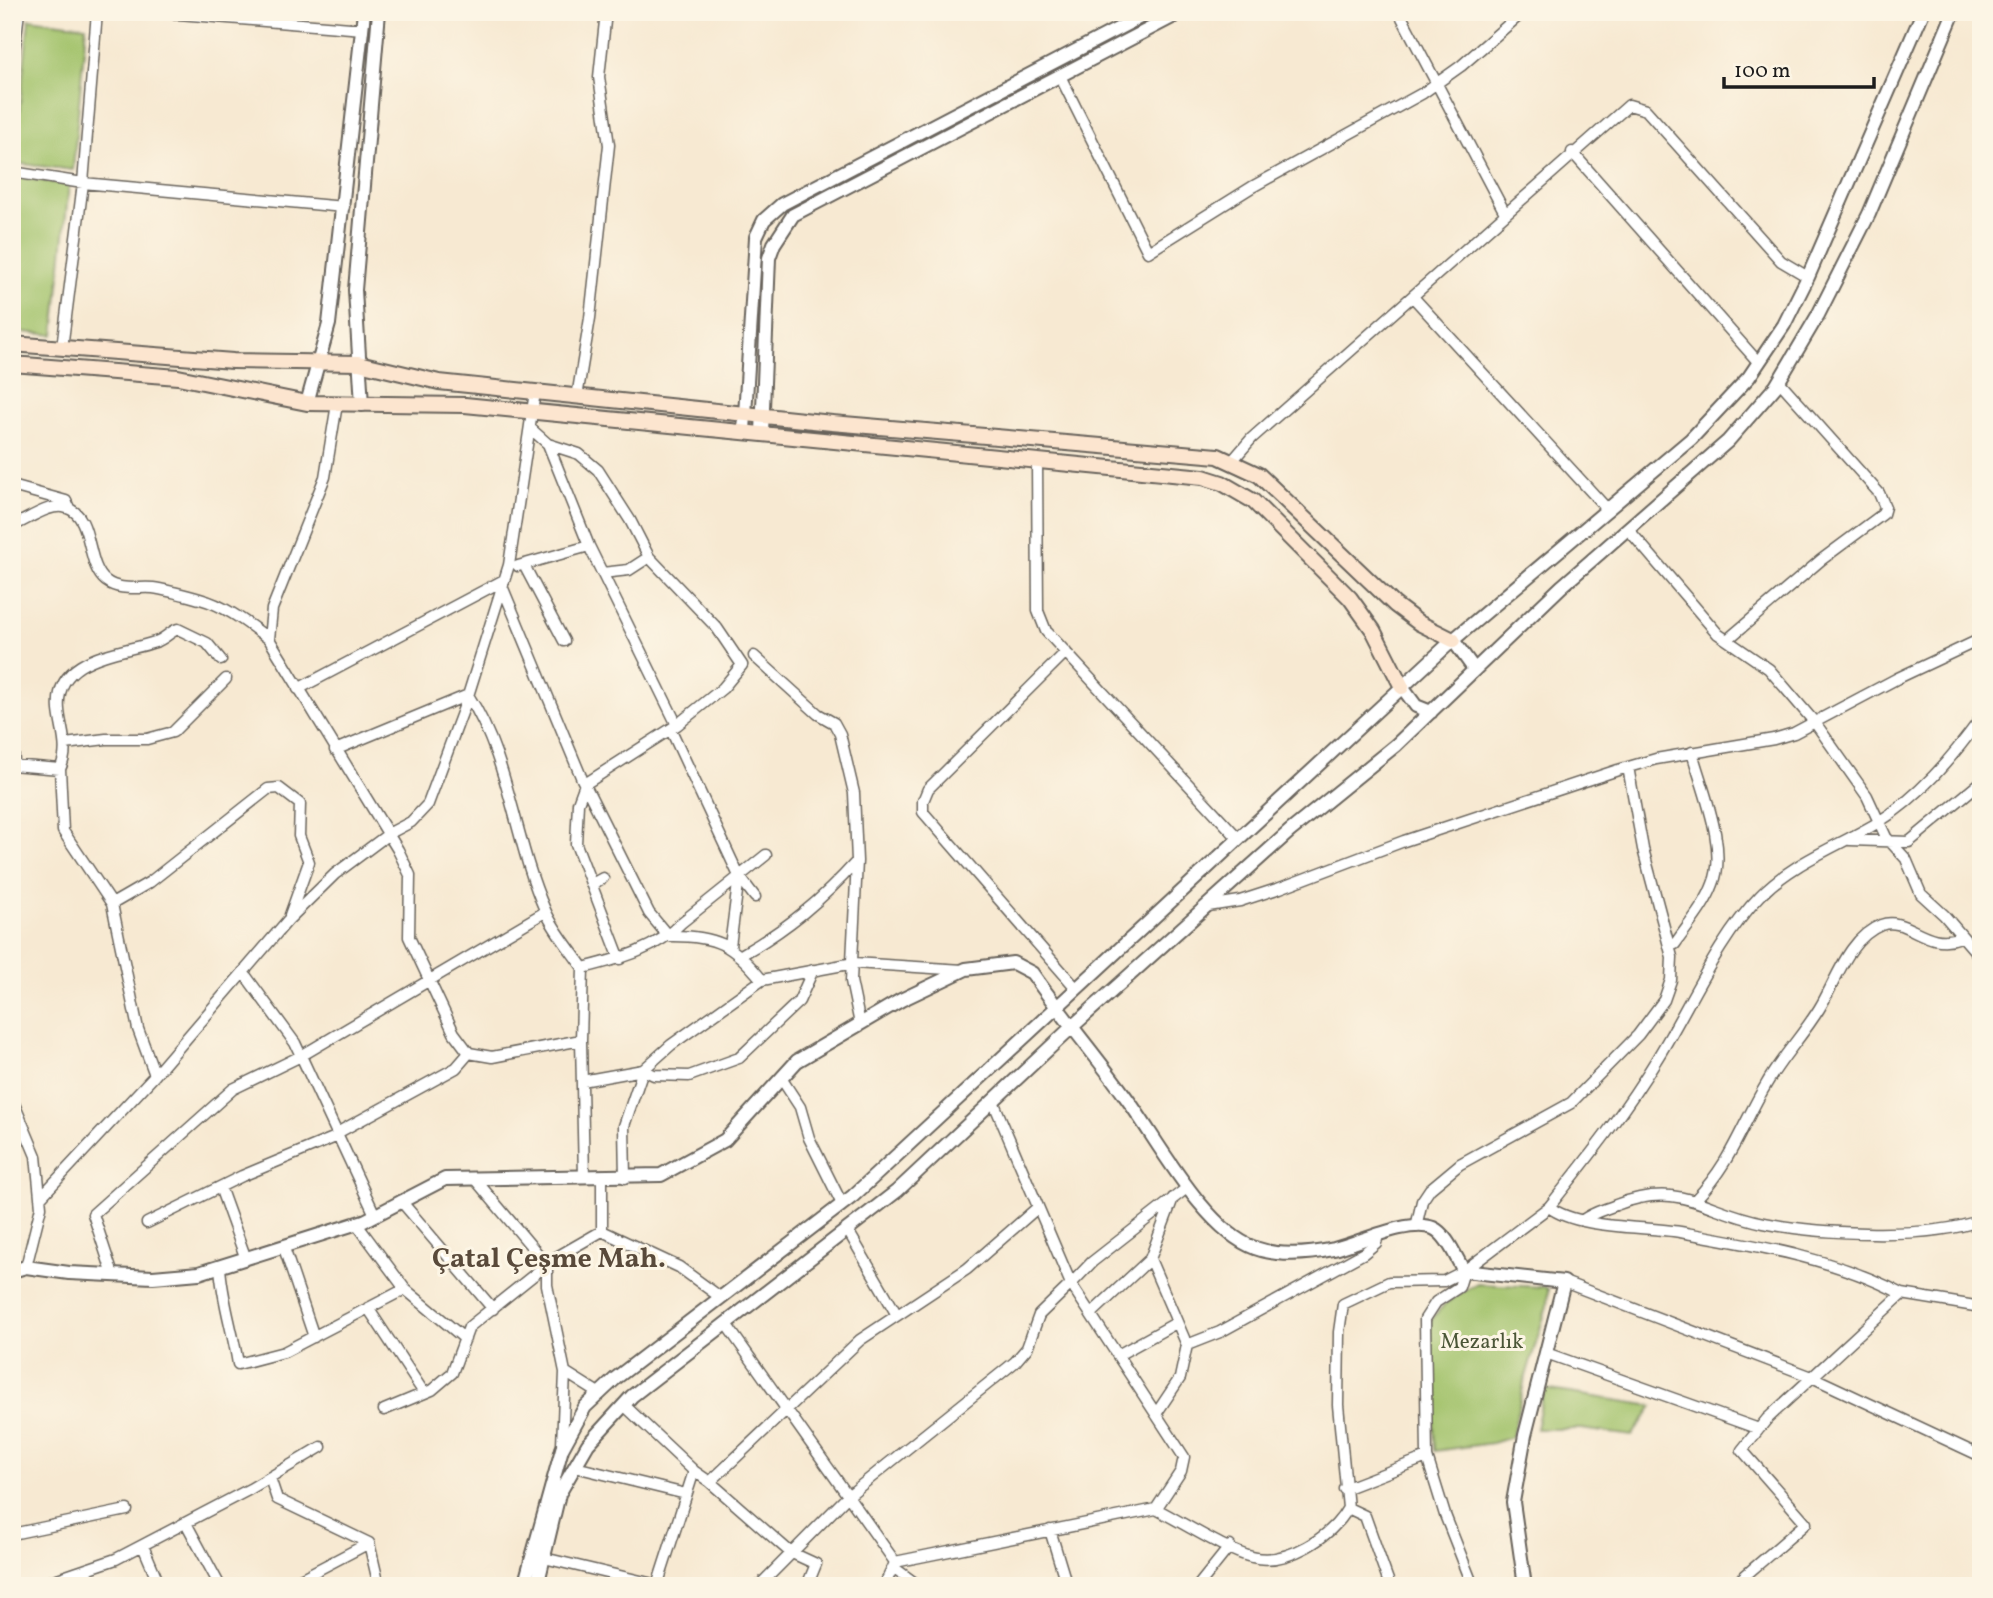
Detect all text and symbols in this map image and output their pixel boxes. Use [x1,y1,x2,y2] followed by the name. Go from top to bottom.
[1724,46,1874,90] scale bar
[1734,57,1791,86] text: 100 m
[432,1240,666,1279] district label: Çatal Çeşme Mah.
[1441,1328,1524,1357] park label: Mezarlık

